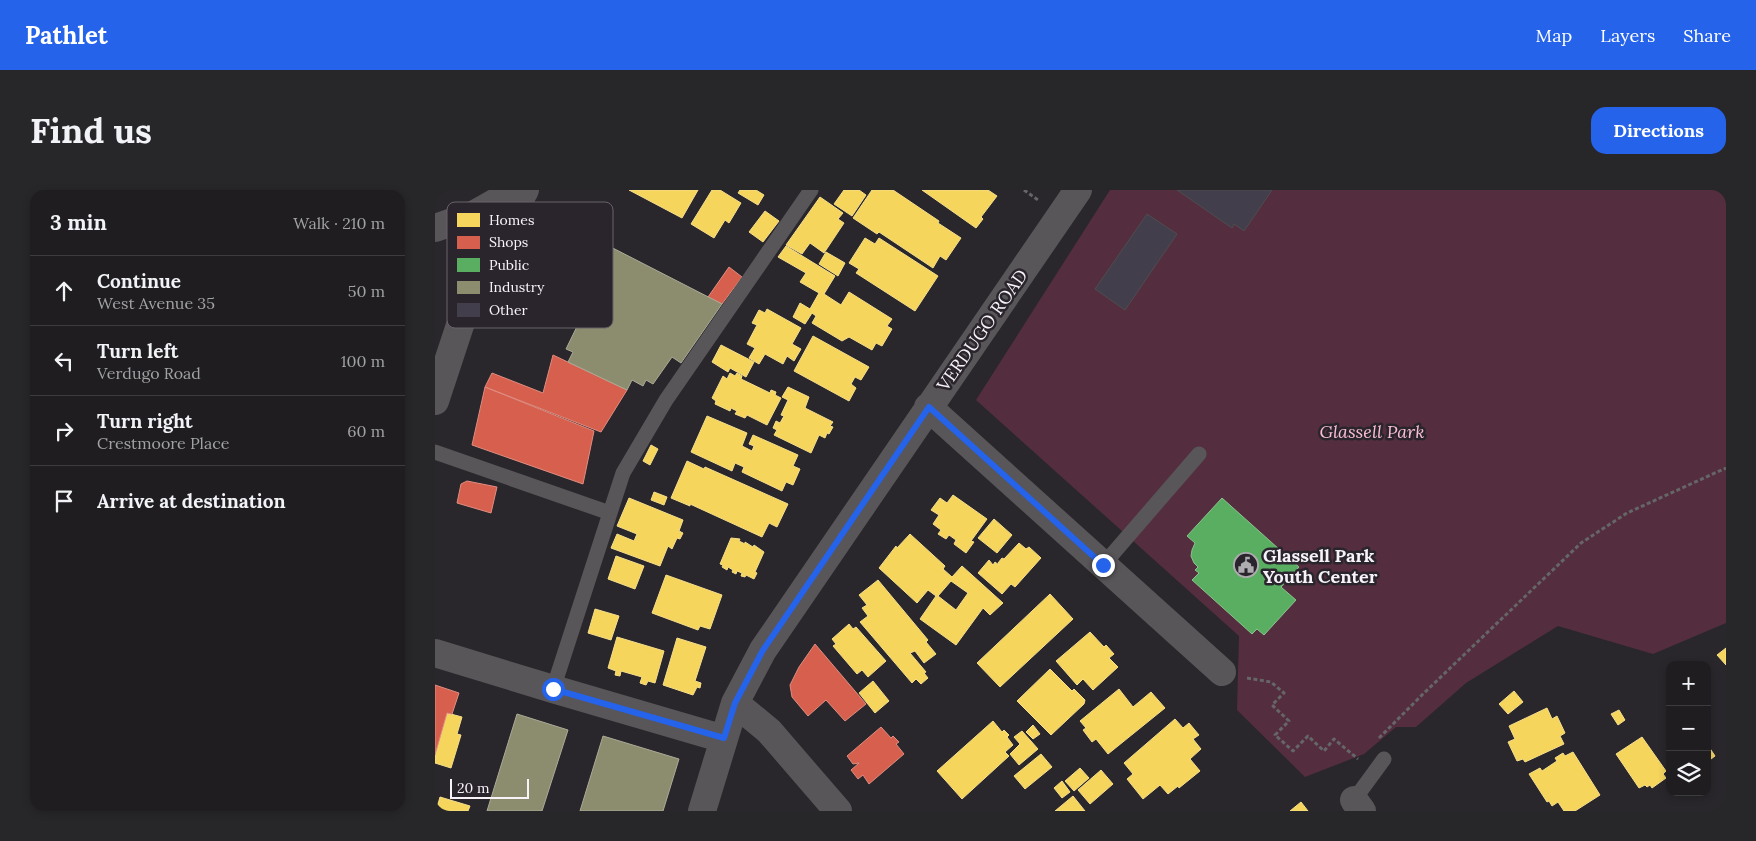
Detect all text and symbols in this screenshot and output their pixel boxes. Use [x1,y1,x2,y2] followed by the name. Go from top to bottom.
[25,20,108,51] text: Pathlet
[1536,24,1572,47] text: Map
[1600,24,1655,47] text: Layers
[1683,24,1731,47] text: Share
[1591,107,1726,154] button: Directions
[30,108,152,153] text: Find us
[447,202,613,328] legend
[50,209,107,236] text: 3 min
[489,211,534,229] text: Homes
[293,213,385,233] text: Walk · 210 m
[489,233,528,251] text: Shops
[489,256,529,274] text: Public
[931,265,1033,396] street label: VERDUGO ROAD
[97,269,181,293] text: Continue
[50,277,78,305] icon: ahead
[489,278,545,296] text: Industry
[348,281,385,301] text: 50 m
[97,293,215,313] text: West Avenue 35
[489,301,528,319] text: Other
[97,339,178,363] text: Turn left
[50,347,78,375] icon: left
[341,351,385,371] text: 100 m
[97,363,201,383] text: Verdugo Road
[97,409,193,433] text: Turn right
[50,417,78,445] icon: right
[1319,420,1425,443] park label: Glassell Park
[347,421,385,441] text: 60 m
[97,433,229,453] text: Crestmoore Place
[50,487,78,515] icon: arrive
[97,489,286,513] text: Arrive at destination
[1263,544,1378,588] place label: Glassell Park Youth Center
[1233,552,1259,578] public building icon: Glassell Park Youth Center
[1092,554,1115,577] route end
[1666,661,1711,796] map controls
[1666,661,1711,706] button: +
[542,678,565,701] route start
[1666,706,1711,751] button: −
[1666,751,1711,796] button: layers
[450,776,529,799] scale bar
[457,779,489,797] text: 20 m

